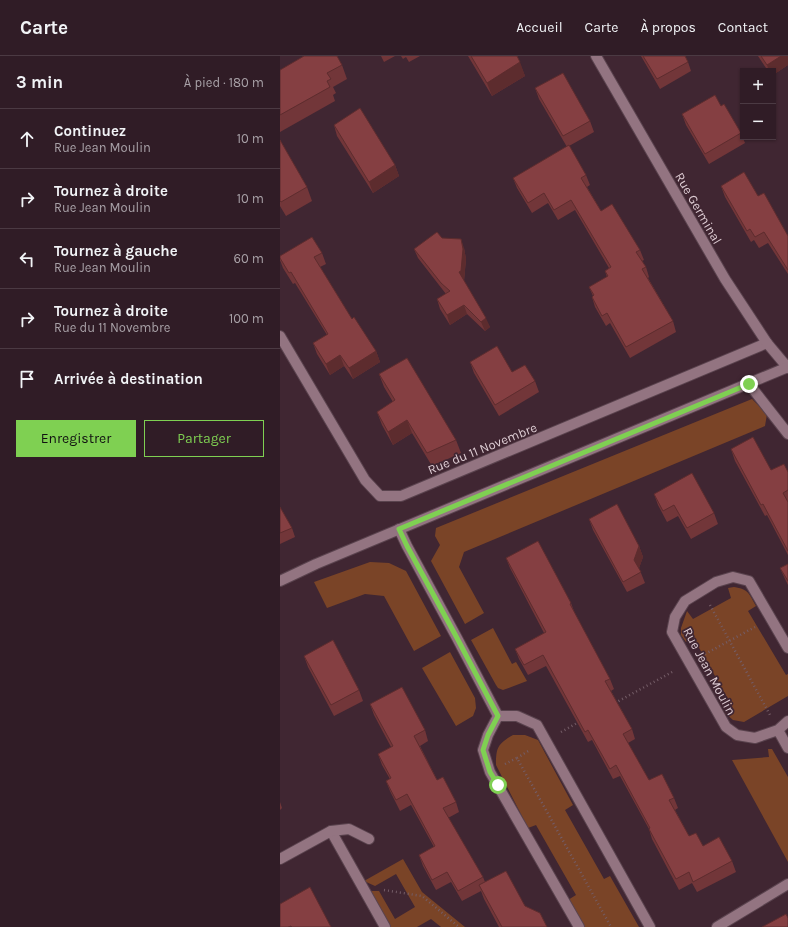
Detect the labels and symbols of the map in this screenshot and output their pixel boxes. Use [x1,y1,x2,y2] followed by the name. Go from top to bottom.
[672,170,725,247] street label: Rue Germinal
[740,375,758,393] route end
[425,420,539,477] street label: Rue du 11 Novembre
[680,625,739,718] street label: Rue Jean Moulin
[489,776,507,794] route start

